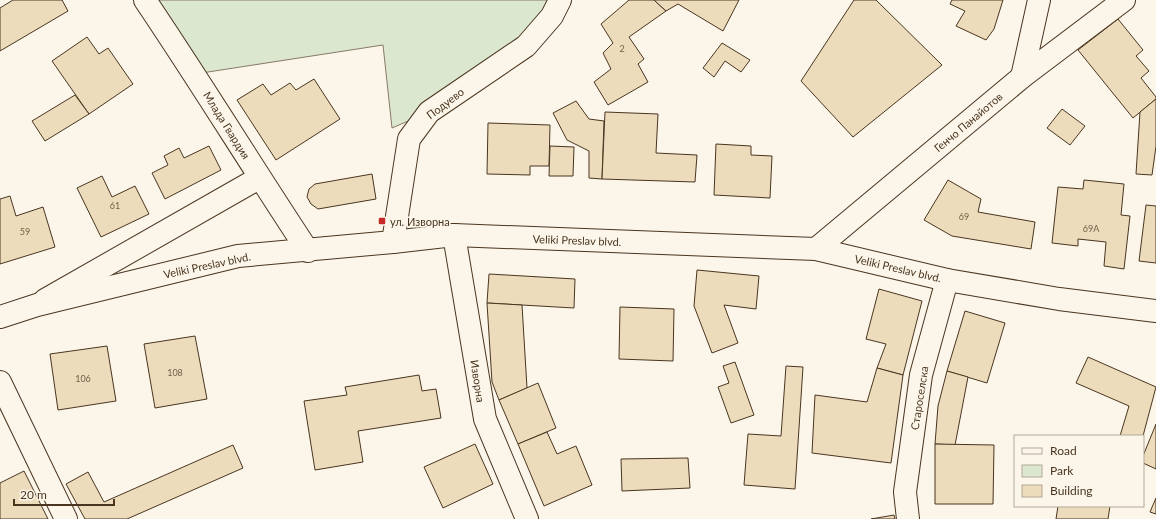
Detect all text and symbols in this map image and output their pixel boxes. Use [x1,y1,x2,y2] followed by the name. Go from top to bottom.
[619,43,625,54] house number: 2
[424,85,466,121] street label: Подуево
[201,89,253,161] street label: Млада Гвардия
[931,90,1005,154] street label: Генчо Панайотов
[110,200,120,211] house number: 61
[959,211,969,222] house number: 69
[390,215,450,228] place label: ул. Изворна
[377,216,387,226] marker: ул. Изворна
[1083,223,1100,234] house number: 69A
[20,226,30,237] house number: 59
[532,232,622,248] street label: Veliki Preslav blvd.
[162,249,252,281] street label: Veliki Preslav blvd.
[853,252,943,284] street label: Veliki Preslav blvd.
[468,359,488,403] street label: Изворна
[908,365,930,431] street label: Староселска
[167,367,183,378] house number: 108
[75,373,91,384] house number: 106
[1014,435,1144,507] legend
[1050,443,1077,458] text: Road
[1050,463,1074,478] text: Park
[14,481,114,507] scale bar
[1050,483,1093,498] text: Building
[20,487,47,502] text: 20 m

